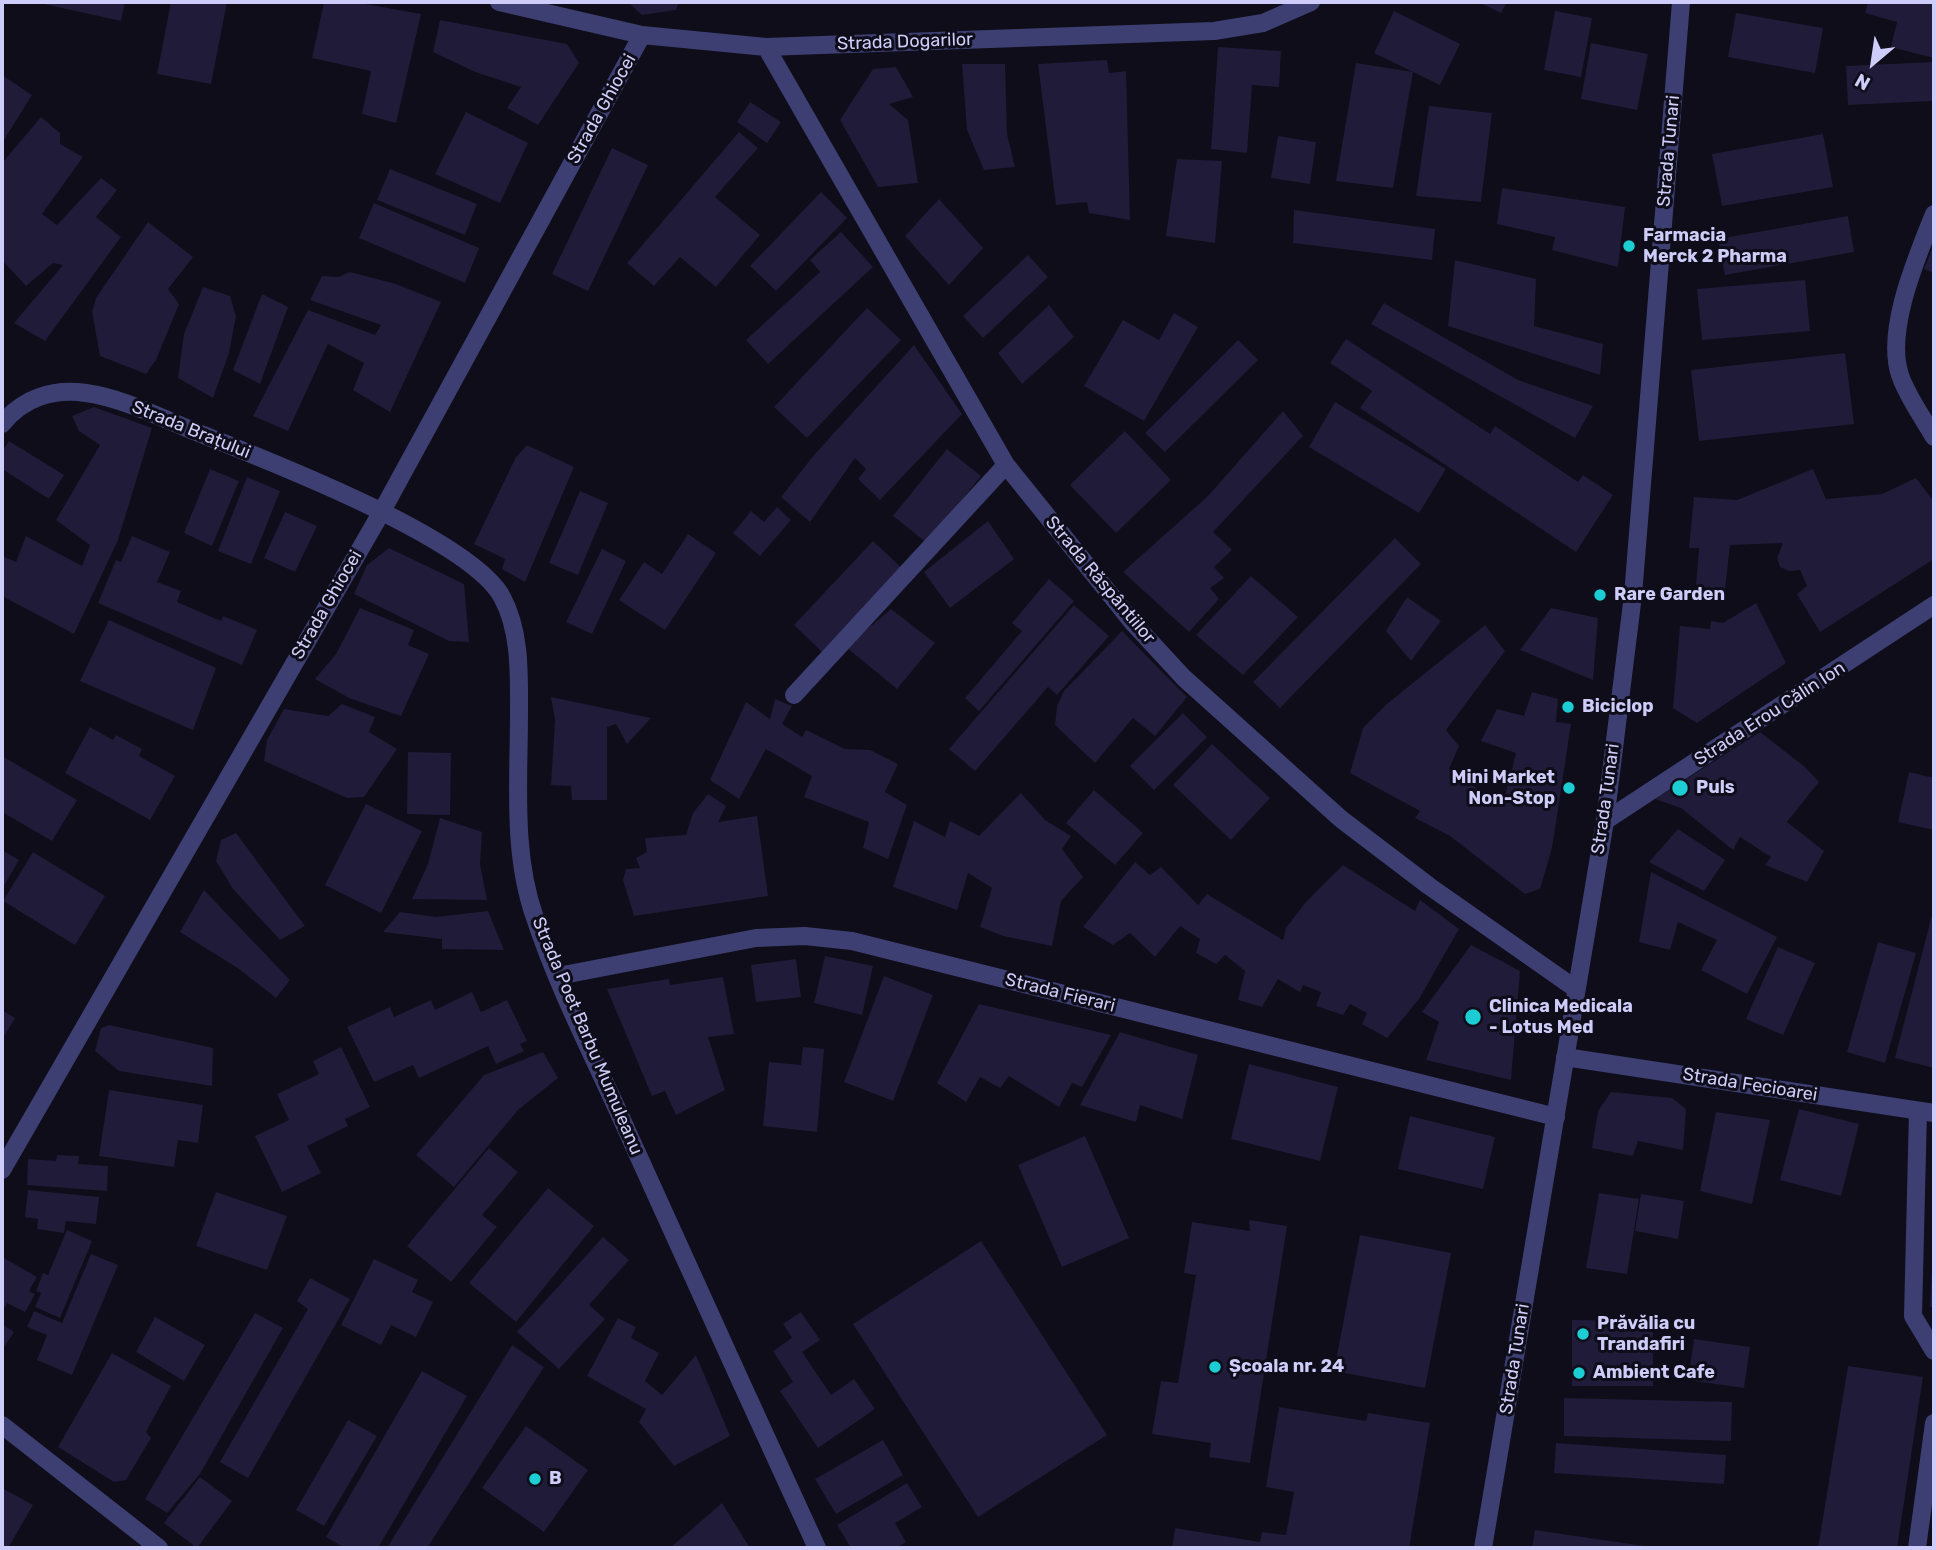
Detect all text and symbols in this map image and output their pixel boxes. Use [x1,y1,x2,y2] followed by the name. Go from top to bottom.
[1838,28,1908,98] north arrow
[837,29,973,55] street label: Strada Dogarilor
[563,50,641,168] street label: Strada Ghiocei
[1851,68,1874,95] text: N
[1653,94,1685,208] street label: Strada Tunari
[1643,225,1787,268] place label: Farmacia Merck 2 Pharma
[1621,238,1637,254] marker: Farmacia Merck 2 Pharma
[129,396,253,464] street label: Strada Brațului
[1040,512,1160,648] street label: Strada Răspântiilor
[287,547,367,663] street label: Strada Ghiocei
[1614,584,1725,606] place label: Rare Garden
[1592,587,1608,603] marker: Rare Garden
[1691,657,1849,771] street label: Strada Erou Călin Ion
[1582,696,1654,718] place label: Biciclop
[1560,699,1576,715] marker: Biciclop
[1588,742,1624,856] street label: Strada Tunari
[1452,767,1555,810] place label: Mini Market Non-Stop
[1696,777,1735,799] place label: Puls
[1670,778,1690,798] marker: Puls
[1561,780,1577,796] marker: Mini Market Non-Stop
[527,914,647,1158] street label: Strada Poet Barbu Mumuleanu
[1003,969,1117,1017] street label: Strada Fierari
[1489,996,1633,1038] place label: Clinica Medicala - Lotus Med
[1463,1007,1483,1027] marker: Clinica Medicala - Lotus Med
[1681,1064,1819,1106] street label: Strada Fecioarei
[1496,1302,1534,1416] street label: Strada Tunari
[1597,1313,1695,1356] place label: Prăvălia cu Trandafiri
[1575,1326,1591,1342] marker: Prăvălia cu Trandafiri
[1229,1356,1344,1378] place label: Școala nr. 24
[1207,1359,1223,1375] marker: Școala nr. 24
[1593,1362,1715,1384] place label: Ambient Cafe
[1571,1365,1587,1381] marker: Ambient Cafe
[549,1468,562,1490] place label: B
[527,1471,543,1487] marker: B

